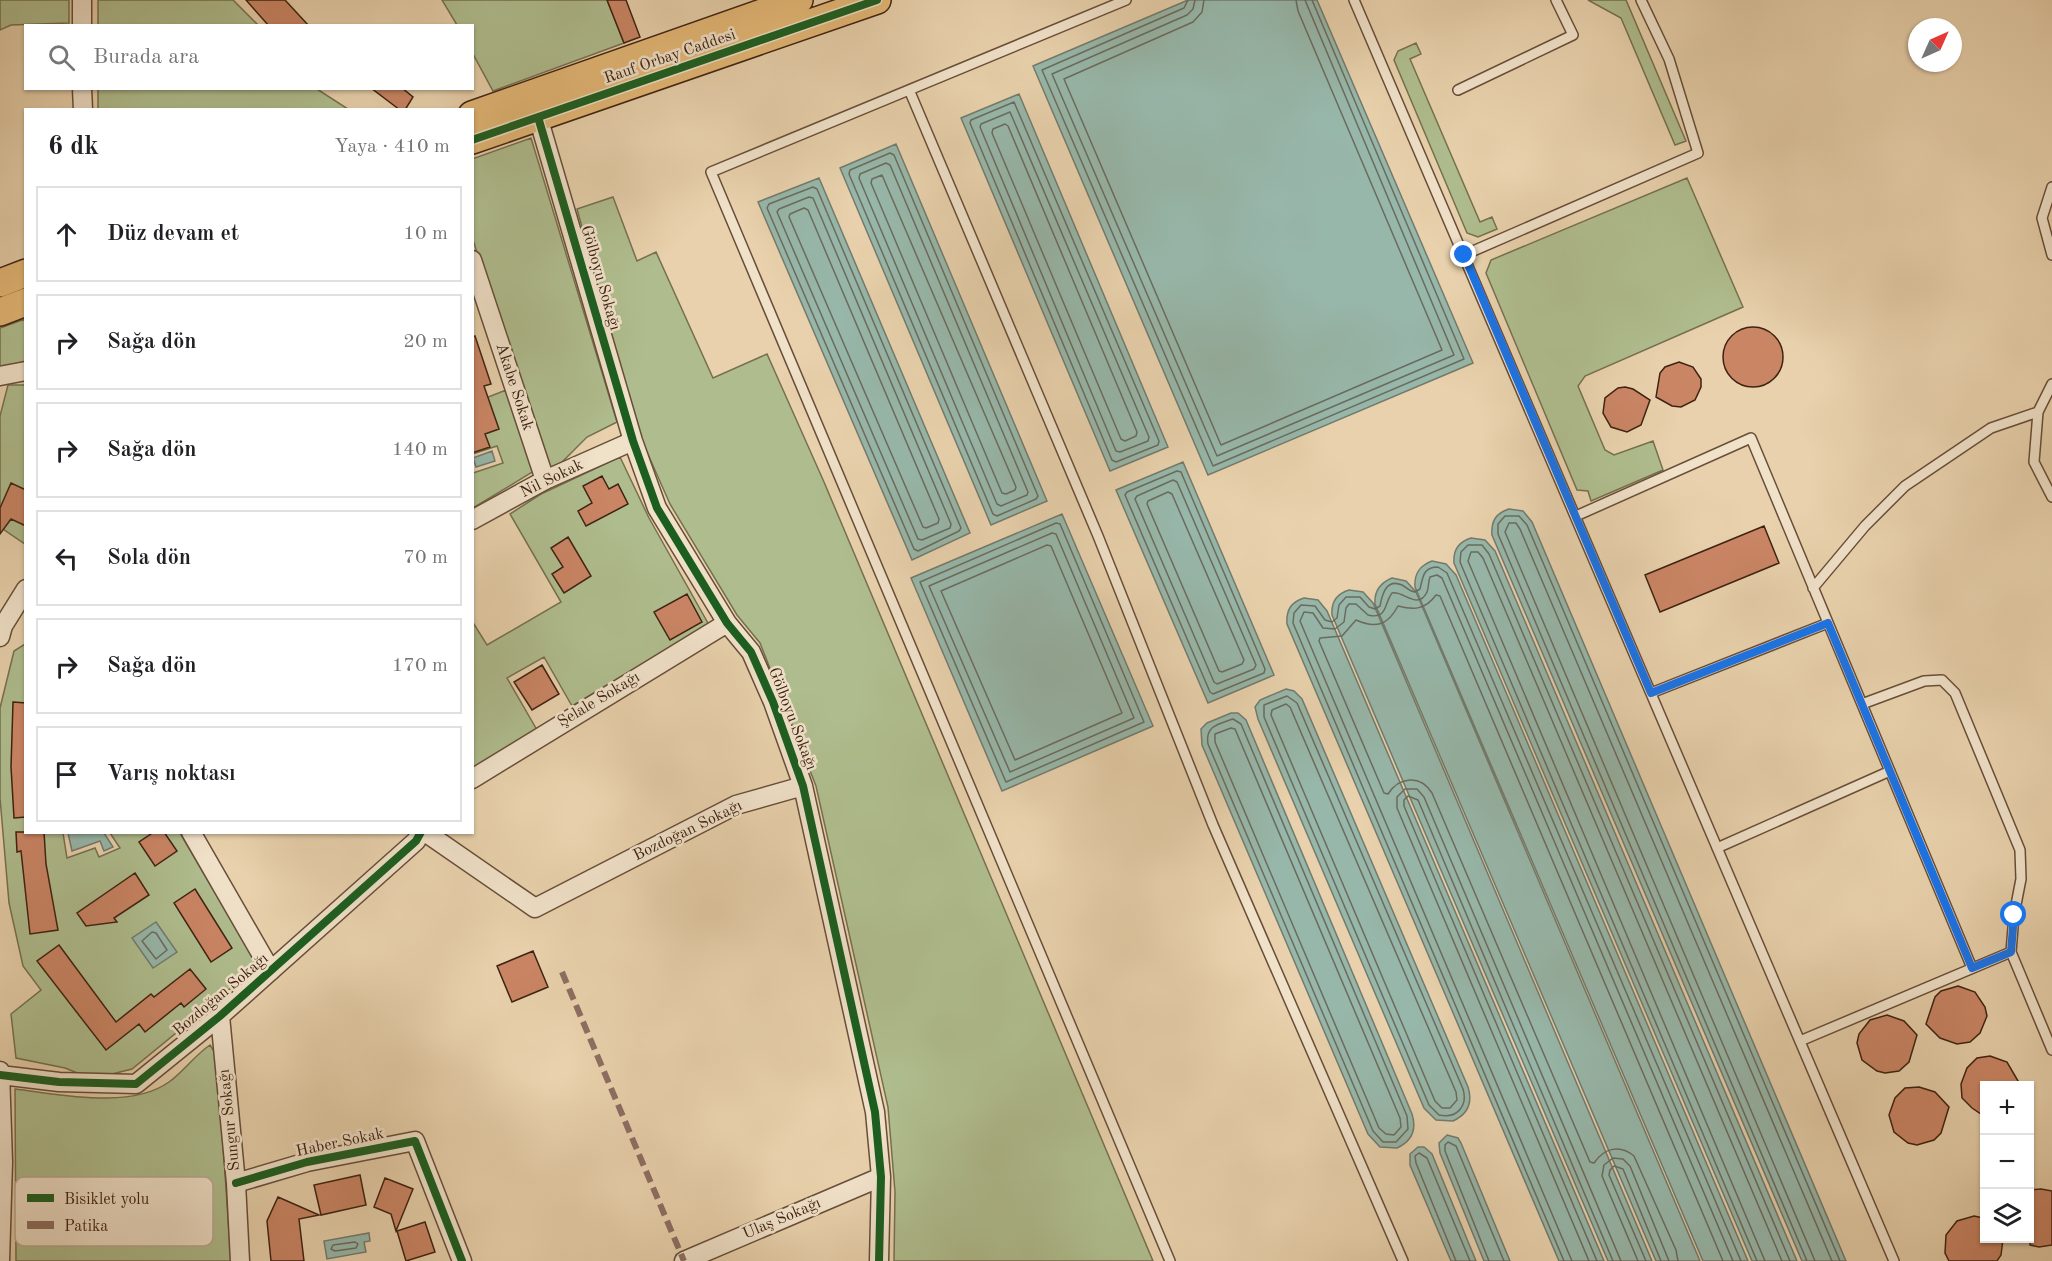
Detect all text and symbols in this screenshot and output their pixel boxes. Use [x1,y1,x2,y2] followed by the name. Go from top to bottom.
[1908,18,1962,72] north arrow
[24,24,474,90] search box
[602,27,738,87] street label: Rauf Orbay Caddesi
[45,41,78,74] icon: search
[93,46,199,68] text: Burada ara
[48,134,99,160] text: 6 dk
[334,137,450,157] text: Yaya · 410 m
[50,218,83,251] icon: ahead
[107,223,239,245] text: Düz devam et
[403,224,448,244] text: 10 m
[577,224,623,332] street label: Gölboyu Sokağı
[1450,241,1476,267] route end
[50,326,83,359] icon: right
[107,331,197,353] text: Sağa dön
[403,332,448,352] text: 20 m
[492,341,536,433] street label: Akabe Sokak
[50,434,83,467] icon: right
[107,439,197,461] text: Sağa dön
[392,440,448,460] text: 140 m
[518,457,586,501] street label: Nil Sokak
[50,542,83,575] icon: left
[107,547,191,569] text: Sola dön
[403,548,448,568] text: 70 m
[50,650,83,683] icon: right
[107,655,197,677] text: Sağa dön
[392,656,448,676] text: 170 m
[765,666,819,772] street label: Gölboyu Sokağı
[555,669,643,731] street label: Şelale Sokağı
[50,758,83,791] icon: arrive
[107,763,236,785] text: Varış noktası
[631,798,745,864] street label: Bozdoğan Sokağı
[2000,901,2026,927] route start
[170,951,272,1039] street label: Bozdoğan Sokağı
[217,1068,243,1172] street label: Sungur Sokağı
[1980,1081,2034,1243] map controls
[1980,1081,2034,1135] button: +
[295,1126,385,1160] street label: Haber Sokak
[1980,1135,2034,1189] button: −
[15,1177,213,1246] legend
[1980,1189,2034,1243] button: layers
[64,1192,150,1208] text: Bisiklet yolu
[741,1195,823,1243] street label: Ulaş Sokağı
[64,1219,108,1235] text: Patika

